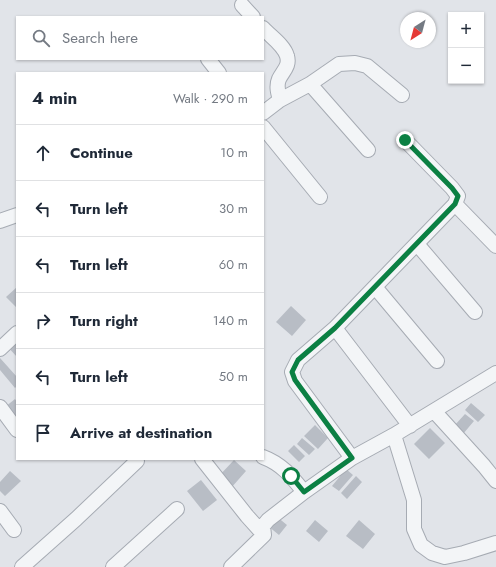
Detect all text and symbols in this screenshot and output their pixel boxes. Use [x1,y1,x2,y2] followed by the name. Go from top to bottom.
[400,12,436,48] north arrow
[448,12,484,84] map controls
[448,12,484,48] button: +
[16,16,264,60] search box
[30,27,52,49] icon: search
[62,27,138,49] text: Search here
[448,48,484,84] button: −
[32,86,77,110] text: 4 min
[173,89,248,108] text: Walk · 290 m
[396,131,414,149] route end
[32,142,54,164] icon: ahead
[70,142,133,164] text: Continue
[220,143,248,162] text: 10 m
[32,198,54,220] icon: left
[70,198,128,220] text: Turn left
[219,199,248,218] text: 30 m
[32,254,54,276] icon: left
[70,254,128,276] text: Turn left
[219,255,248,274] text: 60 m
[32,310,54,332] icon: right
[70,310,138,332] text: Turn right
[213,311,248,330] text: 140 m
[32,366,54,388] icon: left
[70,366,128,388] text: Turn left
[219,367,248,386] text: 50 m
[32,422,54,444] icon: arrive
[70,422,212,444] text: Arrive at destination
[282,467,300,485] route start

